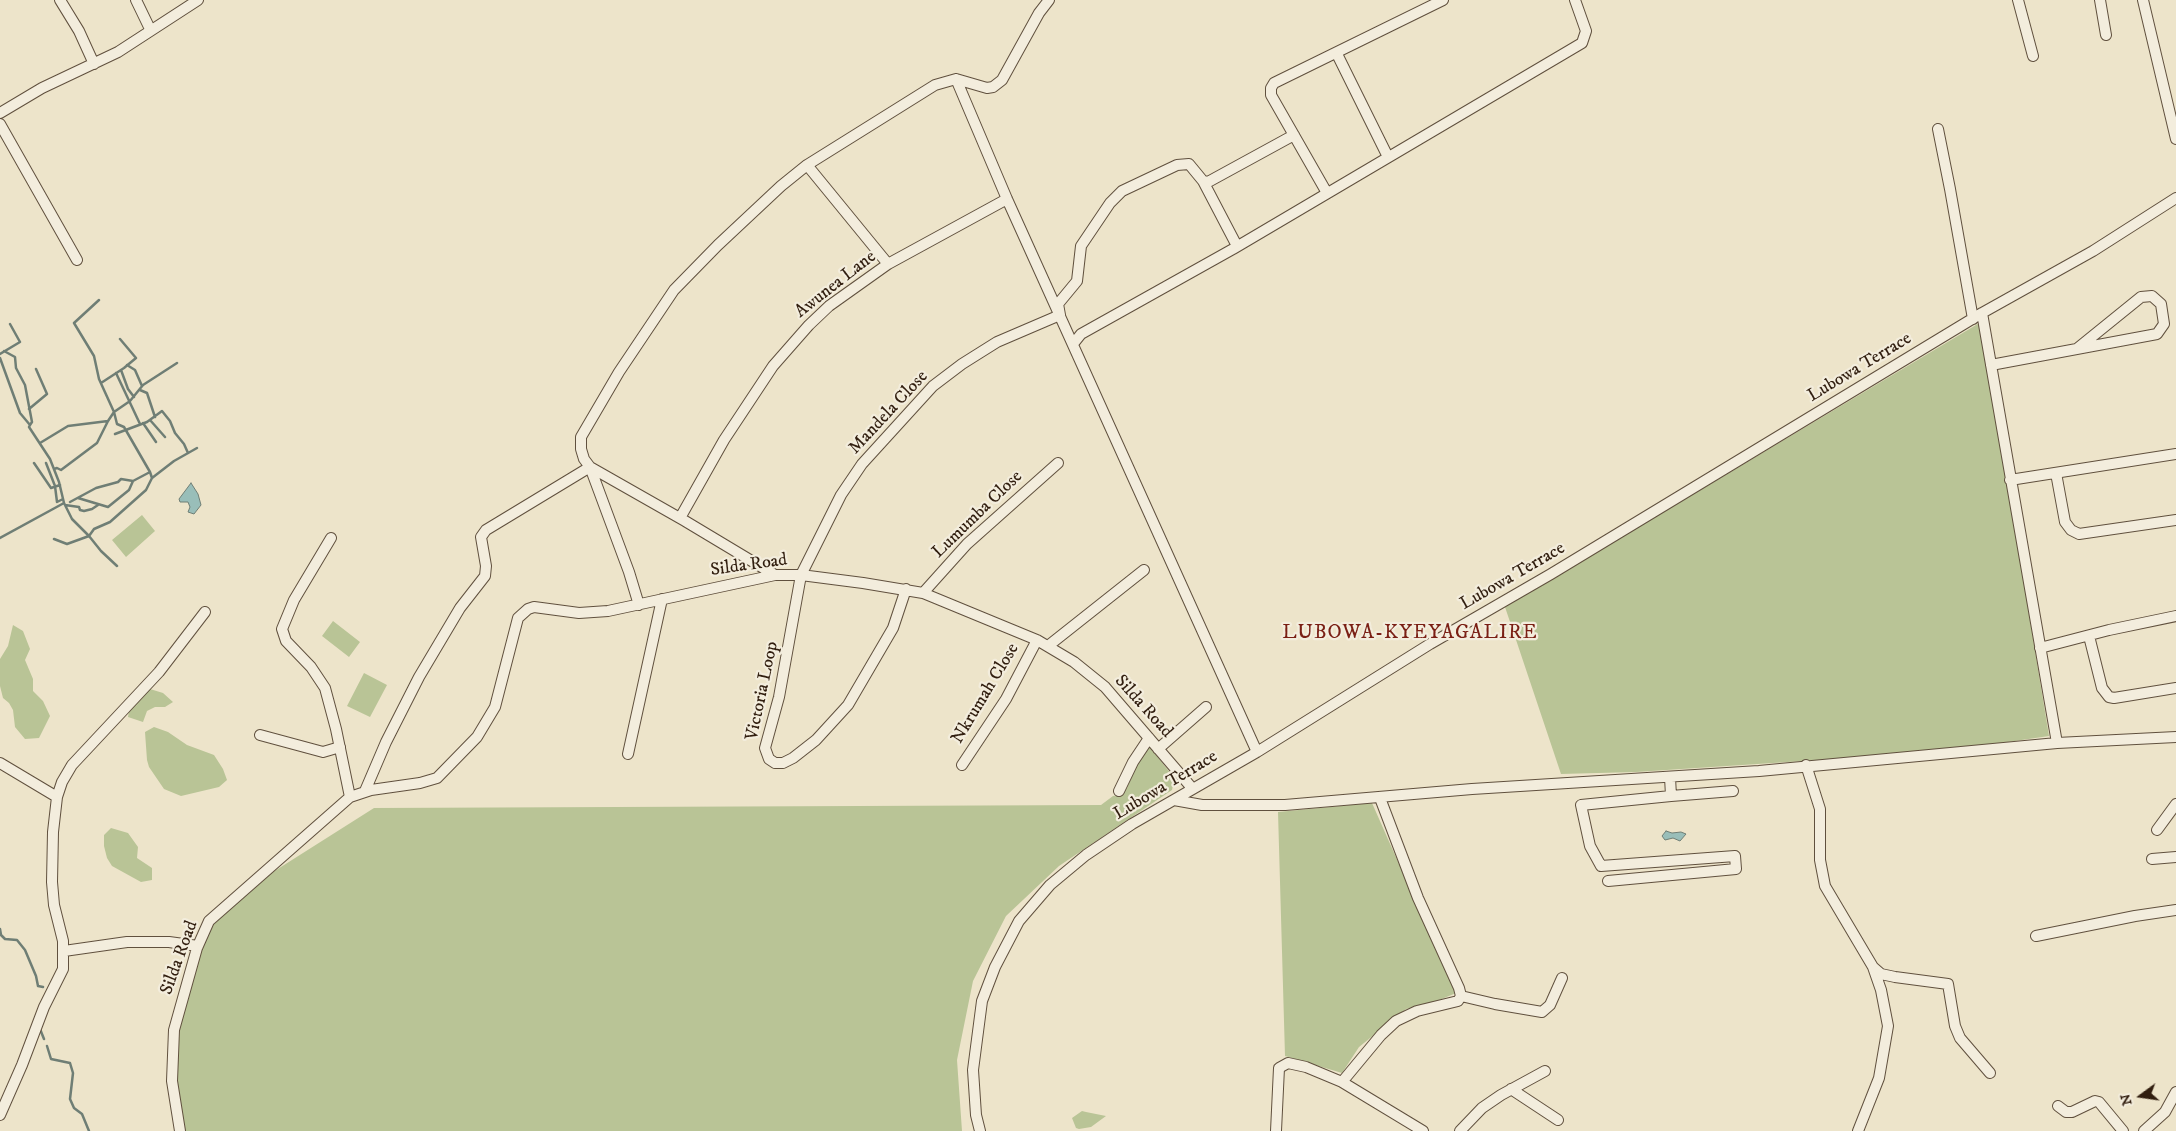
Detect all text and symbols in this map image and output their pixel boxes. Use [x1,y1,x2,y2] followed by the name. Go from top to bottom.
[791,247,881,323] street label: Awunea Lane
[1804,329,1916,407] street label: Lubowa Terrace
[845,367,933,459] street label: Mandela Close
[929,467,1027,563] street label: Lumumba Close
[1457,538,1569,616] street label: Lubowa Terrace
[709,550,789,582] street label: Silda Road
[1280,622,1540,646] district label: LUBOWA-KYEYAGALIRE
[742,640,784,742] street label: Victoria Loop
[948,640,1024,748] street label: Nkrumah Close
[1109,671,1177,743] street label: Silda Road
[1110,747,1222,825] street label: Lubowa Terrace
[157,918,203,998] street label: Silda Road
[2116,1071,2166,1121] north arrow
[2116,1092,2137,1107] text: N

